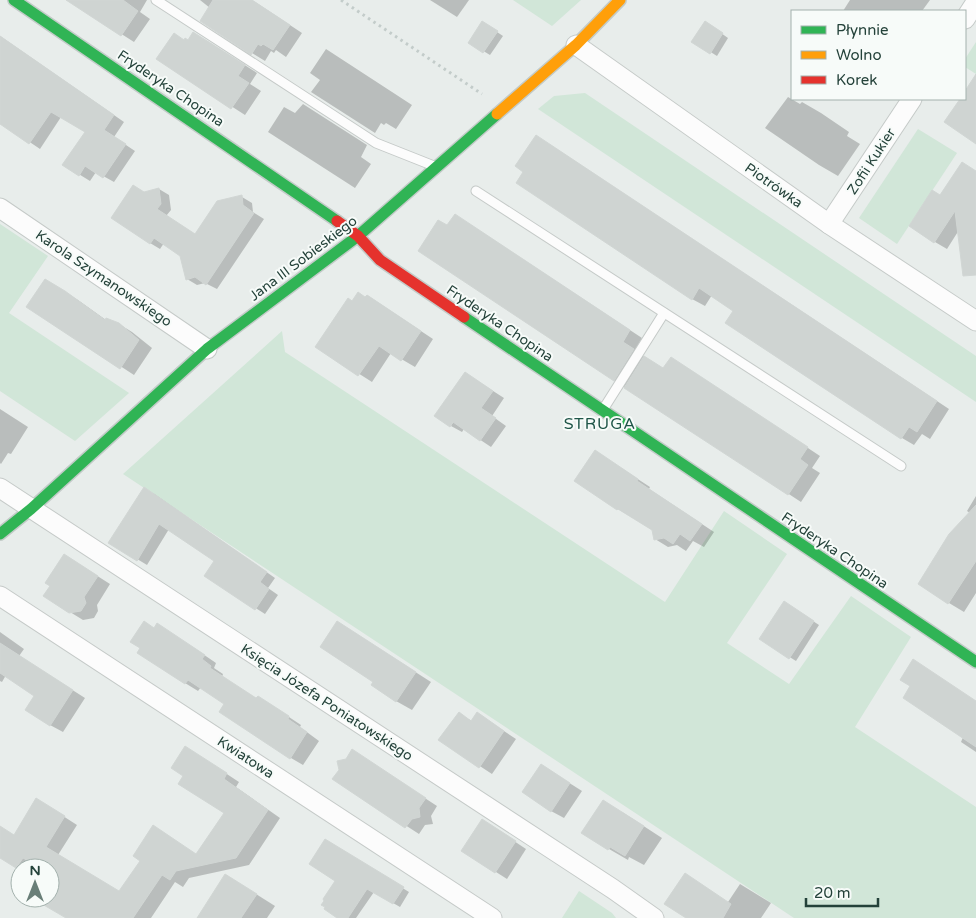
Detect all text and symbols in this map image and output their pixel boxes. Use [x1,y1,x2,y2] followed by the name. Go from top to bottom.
[791,10,966,100] legend
[836,21,889,39] text: Płynnie
[114,46,227,130] street label: Fryderyka Chopina
[836,46,882,64] text: Wolno
[836,71,877,89] text: Korek
[844,124,900,198] street label: Zofii Kukier
[742,159,806,211] street label: Piotrówka
[246,212,361,304] street label: Jana III Sobieskiego
[32,226,175,330] street label: Karola Szymanowskiego
[443,281,556,365] street label: Fryderyka Chopina
[564,414,636,434] district label: STRUGA
[778,508,891,592] street label: Fryderyka Chopina
[237,640,416,765] street label: Księcia Józefa Poniatowskiego
[214,733,277,782] street label: Kwiatowa
[10,858,60,908] north arrow
[29,862,41,879] text: N
[806,876,878,908] scale bar
[814,884,851,902] text: 20 m

